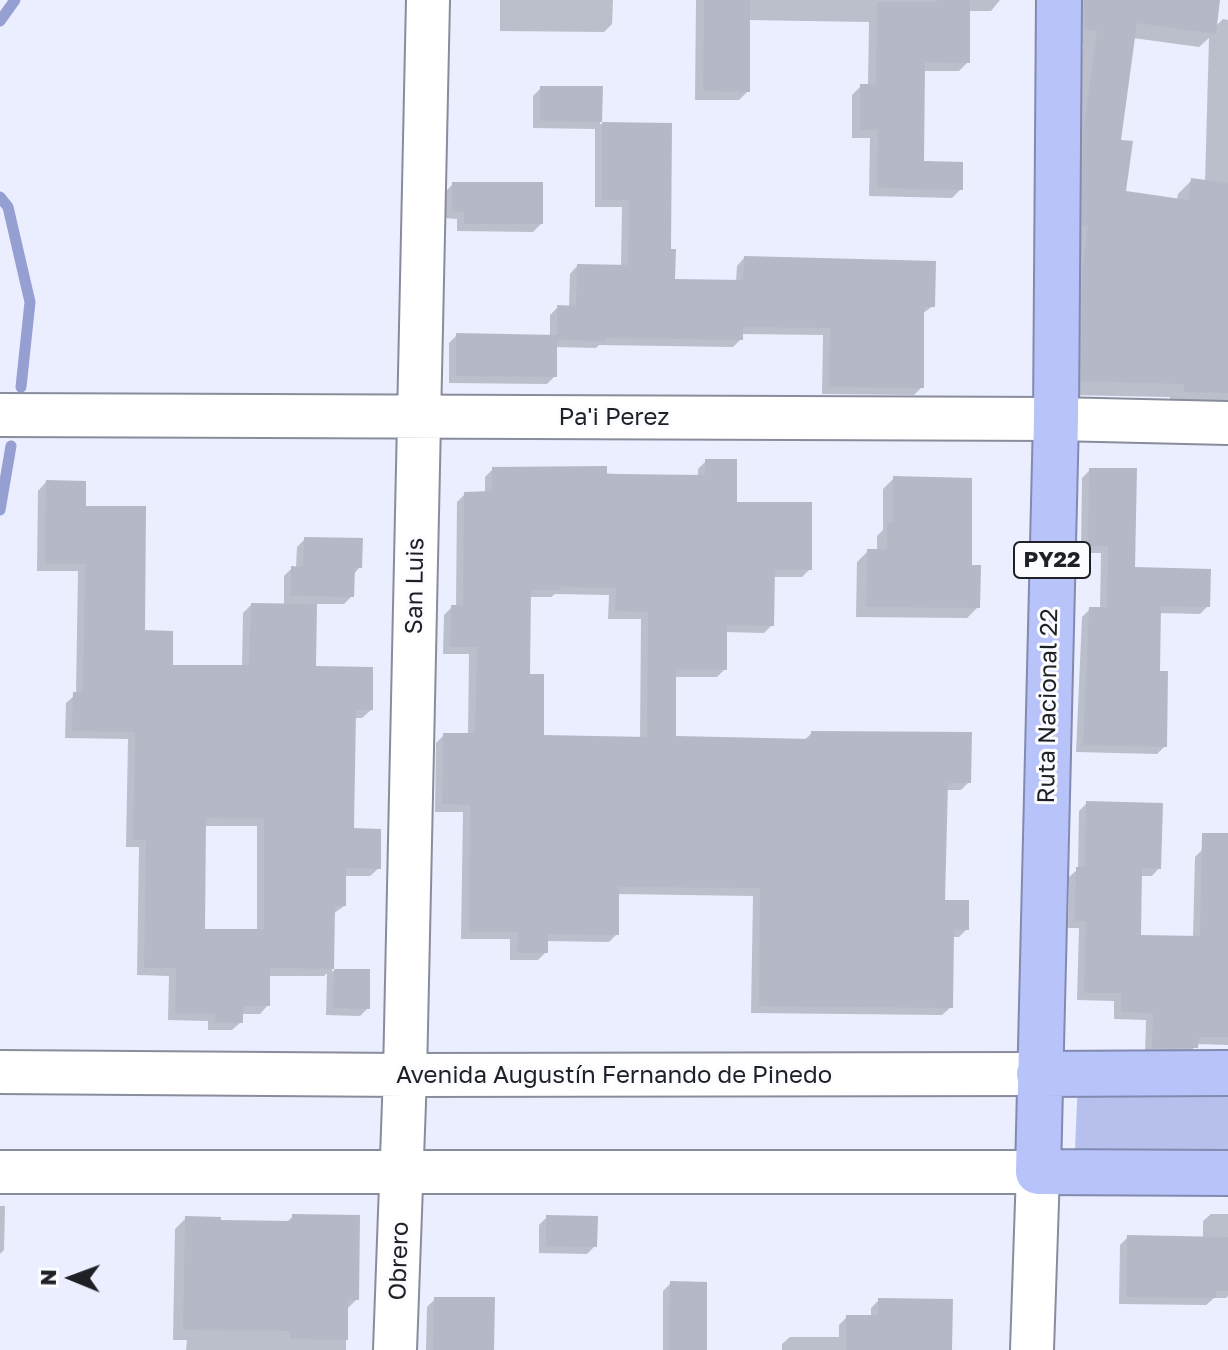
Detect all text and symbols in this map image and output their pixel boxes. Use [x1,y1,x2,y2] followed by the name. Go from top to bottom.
[558,403,670,431] street label: Pa'i Perez
[400,537,430,635] street label: San Luis
[1014,542,1090,578] road number: PY22
[1032,608,1064,804] street label: Ruta Nacional 22
[396,1061,832,1089] street label: Avenida Augustín Fernando de Pinedo
[383,1221,415,1301] street label: Obrero
[32,1238,112,1318] north arrow
[34,1269,61,1286] text: N

